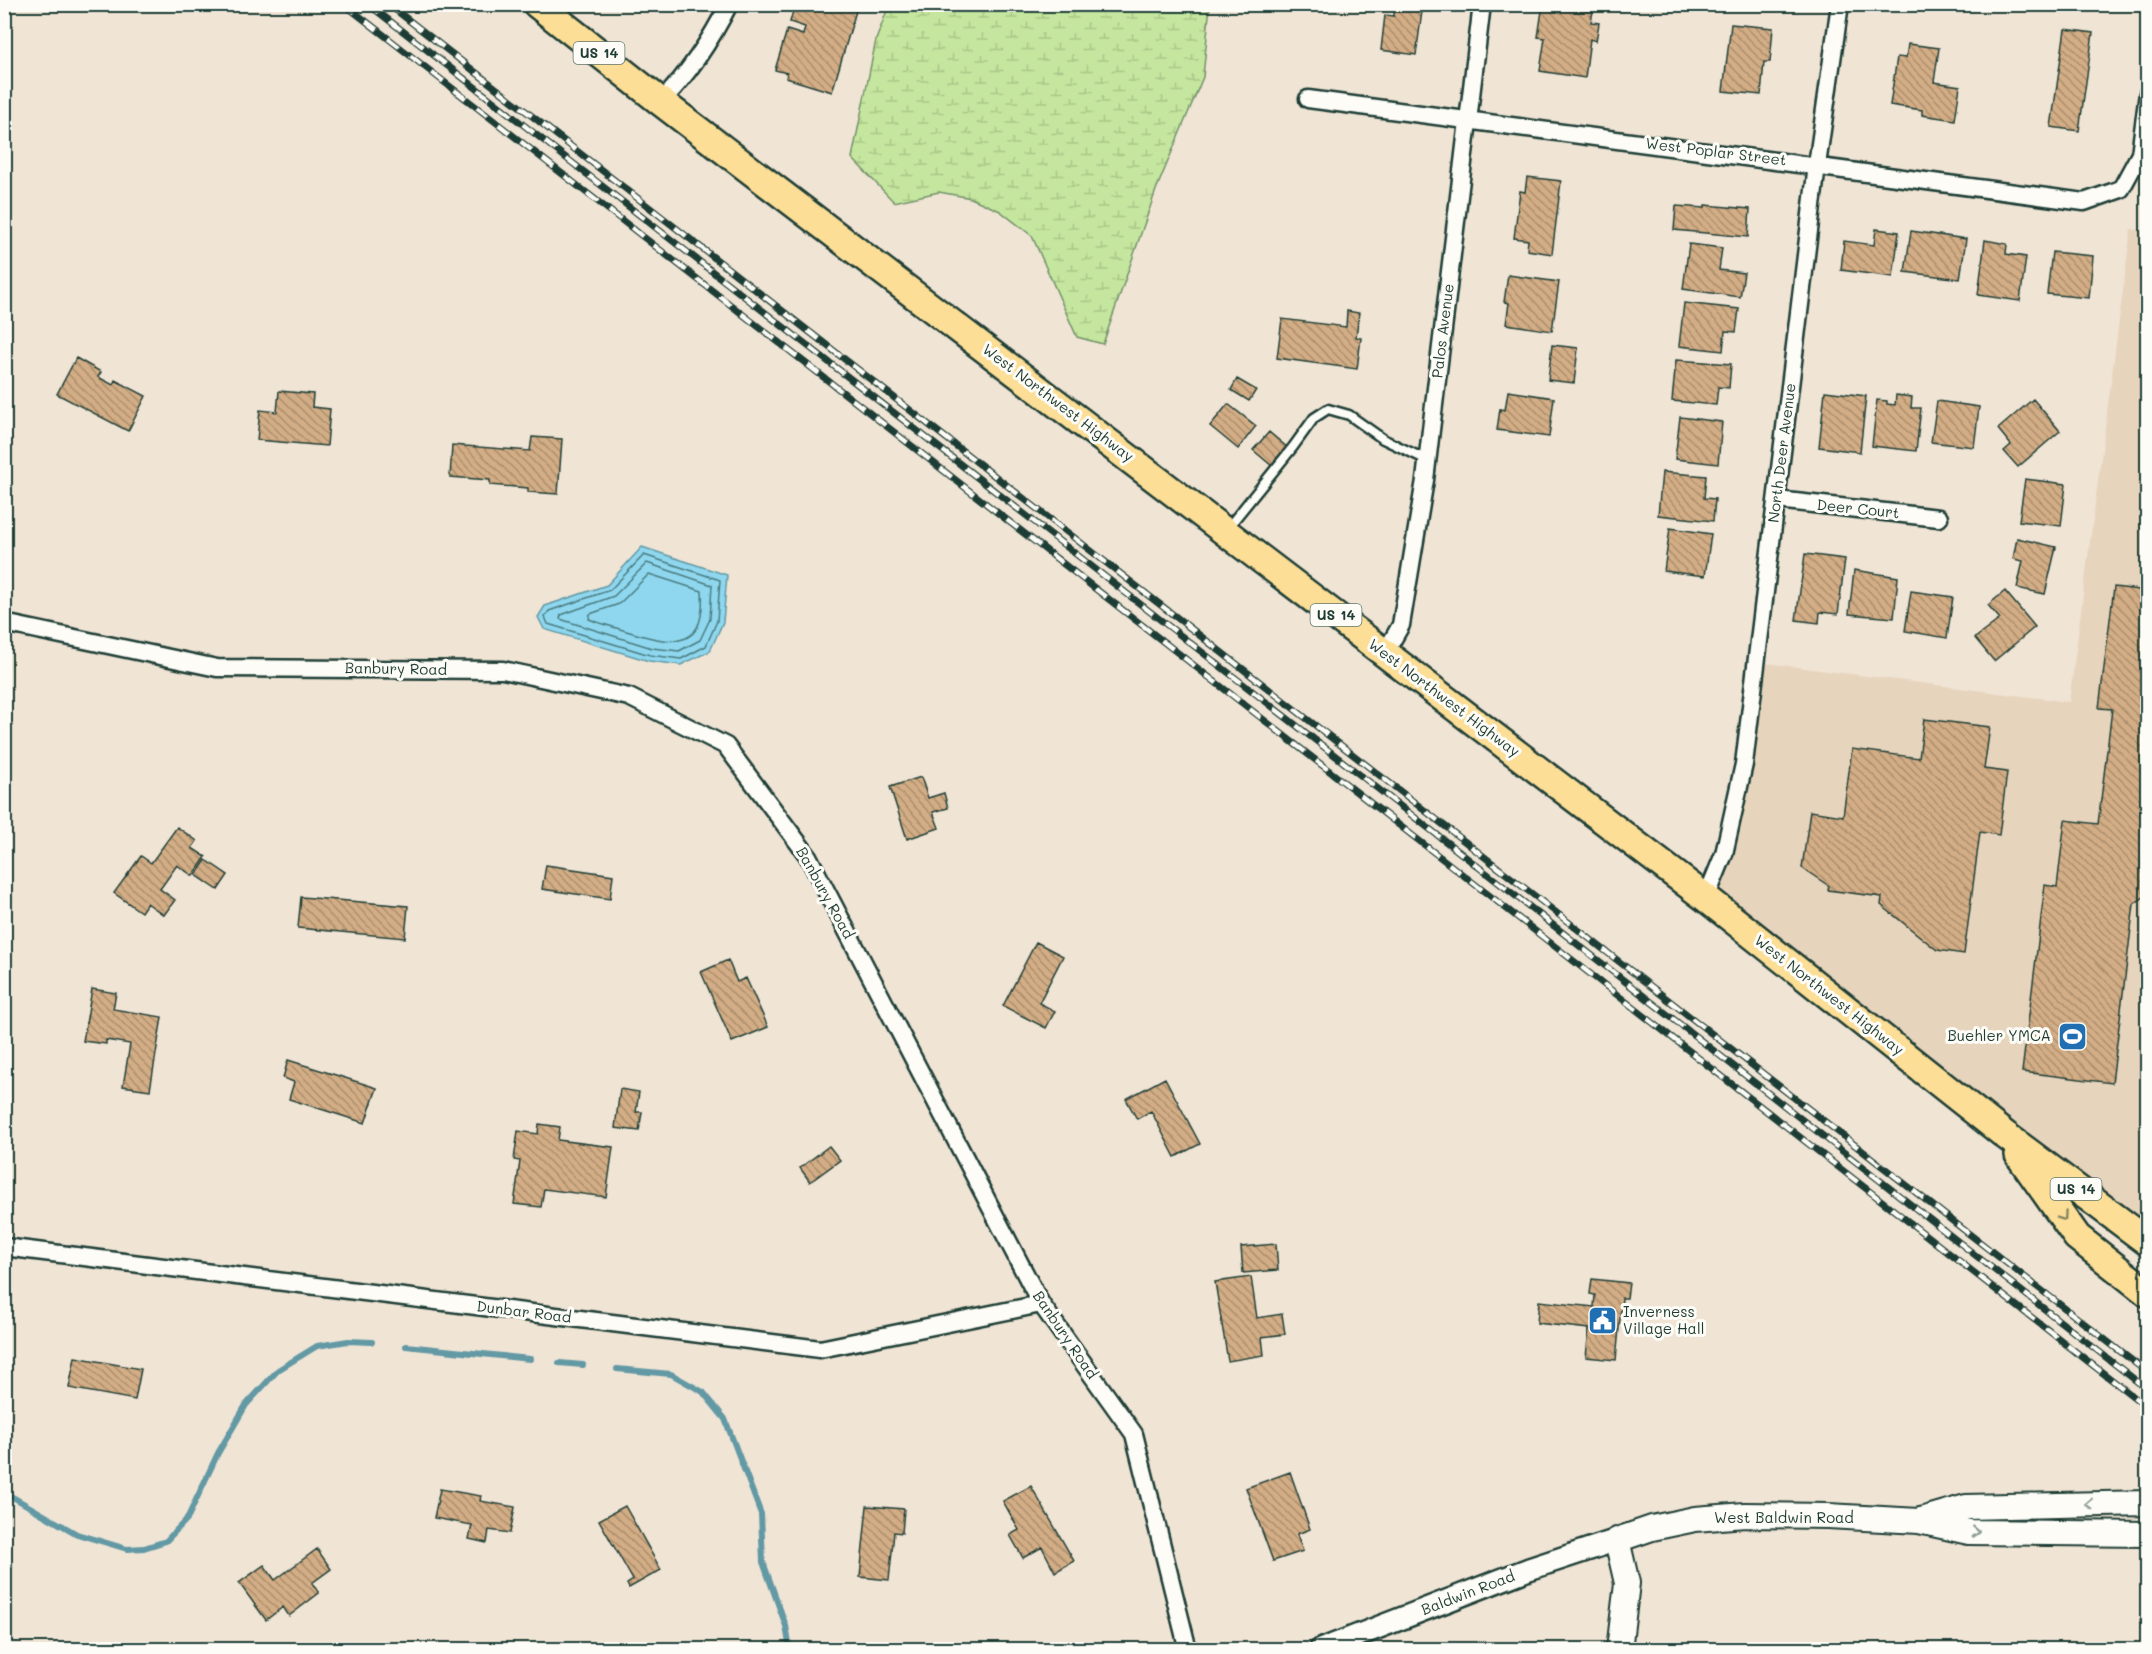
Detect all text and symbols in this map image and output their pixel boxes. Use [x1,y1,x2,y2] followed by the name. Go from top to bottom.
[574,42,624,64] road number: US 14
[1645,132,1788,170] street label: West Poplar Street
[1426,282,1458,379] street label: Palos Avenue
[979,339,1138,466] street label: West Northwest Highway
[1763,382,1799,524] street label: North Deer Avenue
[1816,494,1901,522] street label: Deer Court
[1310,604,1362,626] road number: US 14
[1365,634,1524,761] street label: West Northwest Highway
[345,657,447,679] street label: Banbury Road
[792,843,859,942] street label: Banbury Road
[1751,930,1909,1059] street label: West Northwest Highway
[2056,1020,2088,1052] sports icon: Buehler YMCA
[1947,1025,2051,1045] place label: Buehler YMCA
[2050,1178,2102,1200] road number: US 14
[2056,1210,2067,1221] one-way arrow
[1029,1286,1103,1382] street label: Banbury Road
[476,1295,573,1327] street label: Dunbar Road
[1623,1301,1704,1338] place label: Inverness Village Hall
[1586,1305,1618,1337] public building icon: Inverness Village Hall
[2085,1497,2094,1510] one-way arrow
[1714,1507,1854,1527] street label: West Baldwin Road
[1972,1525,1981,1538] one-way arrow
[1418,1565,1517,1619] street label: Baldwin Road

